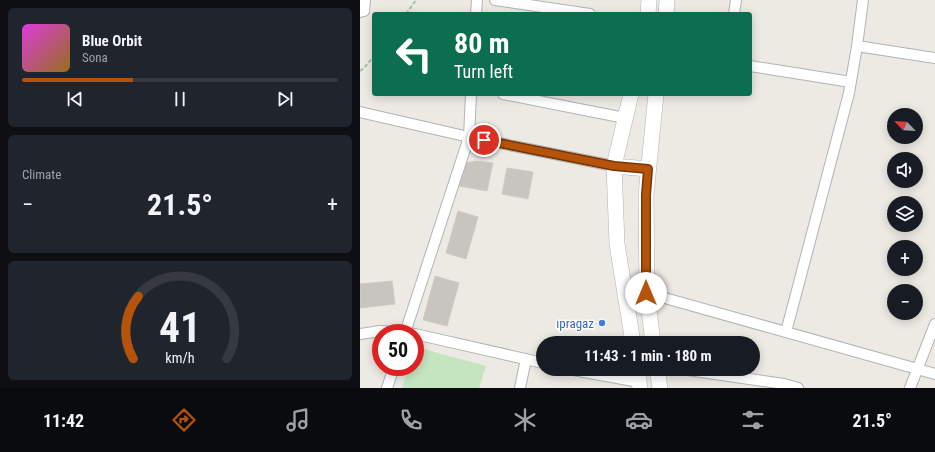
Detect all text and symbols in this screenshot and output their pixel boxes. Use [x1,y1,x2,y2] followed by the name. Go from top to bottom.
[454,27,510,60] text: 80 m
[388,28,440,80] icon: left
[82,32,142,50] text: Blue Orbit
[82,50,108,65] text: Sona
[454,61,513,82] text: Turn left
[64,88,86,110] icon: previous
[169,88,191,110] icon: pause
[274,88,296,110] icon: next
[887,108,923,144] north arrow
[887,108,923,320] map controls
[467,123,501,157] pin
[473,129,495,151] icon: arrive
[887,152,923,188] button: sound
[22,167,61,182] text: Climate
[147,187,213,222] text: 21.5°
[22,192,33,217] text: −
[327,192,338,217] text: +
[887,196,923,232] button: layers
[887,240,923,276] button: +
[625,272,667,314] position arrow
[887,284,923,320] button: −
[159,302,201,351] text: 41
[556,316,594,331] place label: ıpragaz
[597,318,607,328] marker: ıpragaz
[372,324,424,376] speed limit sign: 50
[584,347,712,365] text: 11:43 · 1 min · 180 m
[165,349,195,365] text: km/h
[170,406,198,434] icon: directions
[284,406,312,434] icon: music
[397,406,425,434] icon: phone
[511,406,539,434] icon: climate
[625,406,653,434] icon: car
[739,406,767,434] icon: filters
[43,410,84,431] text: 11:42
[853,410,892,431] text: 21.5°

